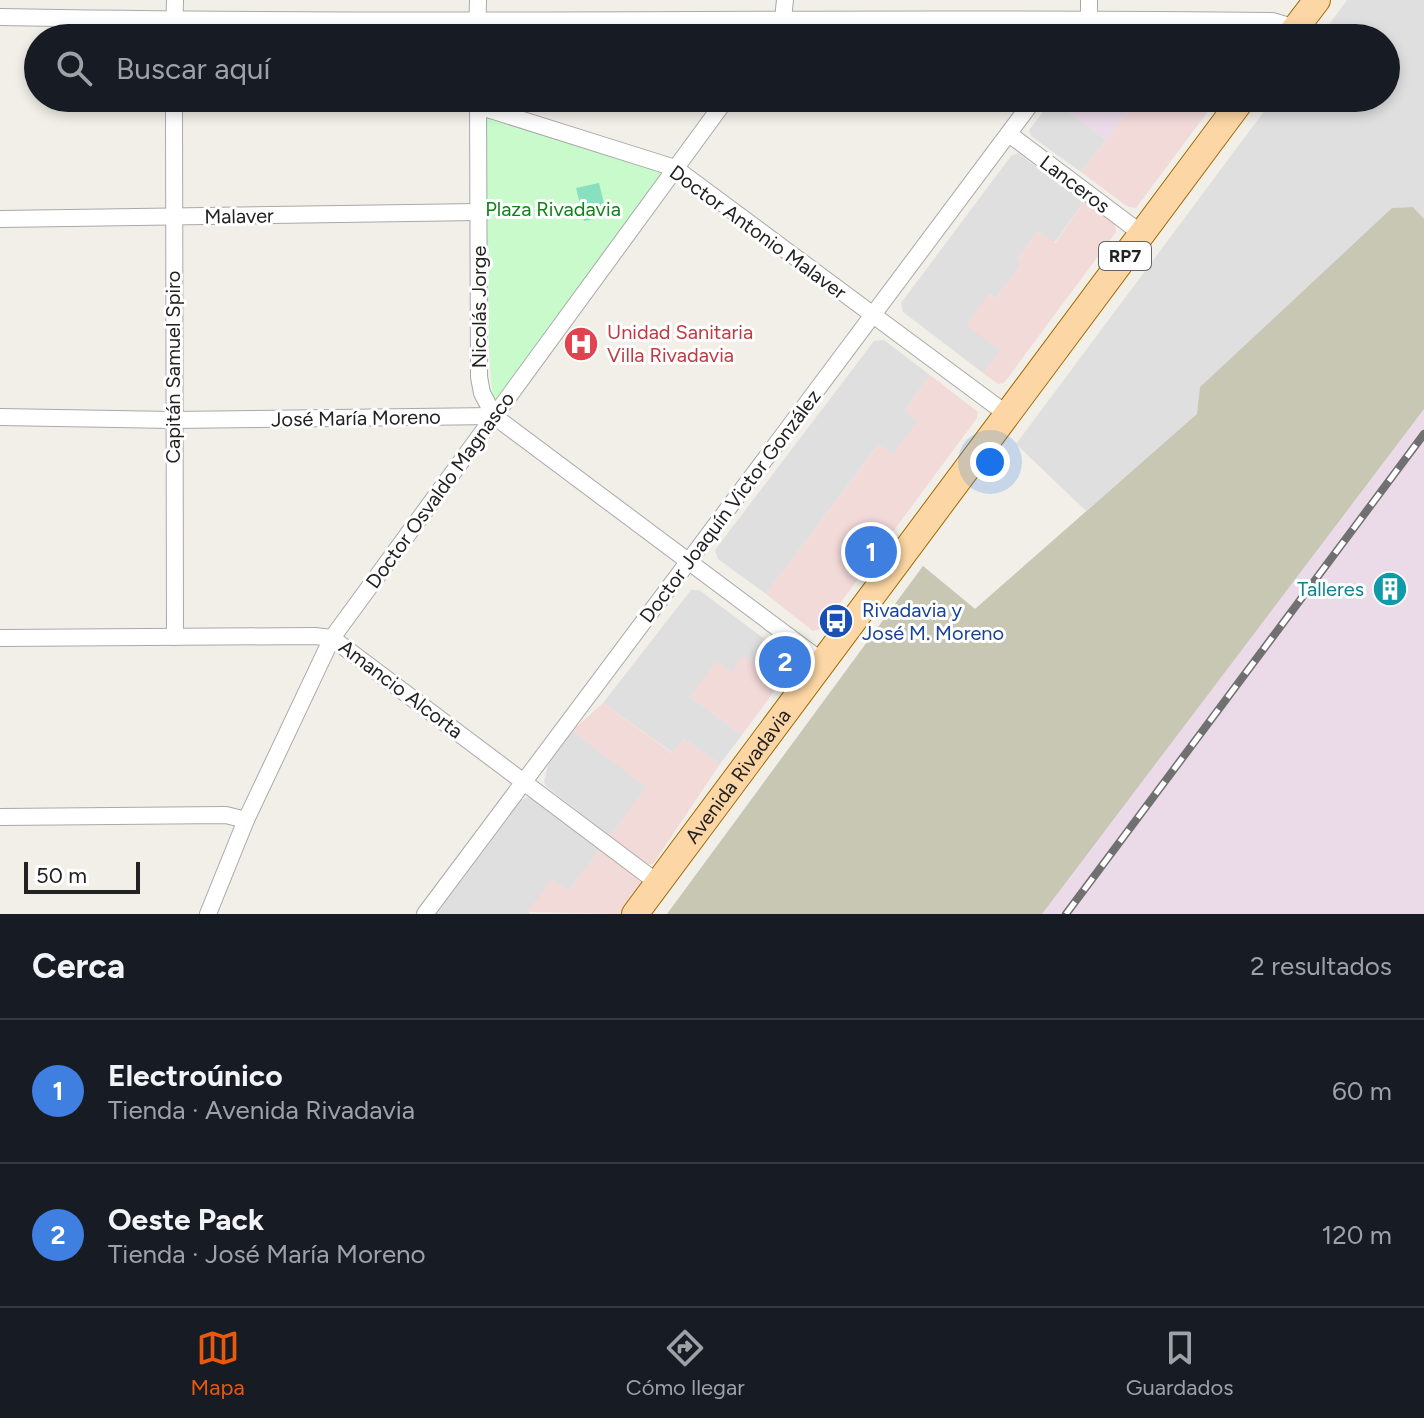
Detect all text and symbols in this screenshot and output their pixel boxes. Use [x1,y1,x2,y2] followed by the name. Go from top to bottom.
[24,24,1400,112] search box
[52,46,96,90] icon: search
[116,50,270,87] text: Buscar aquí
[1035,150,1115,218] street label: Lanceros
[665,160,851,304] street label: Doctor Antonio Malaver
[485,197,621,221] park label: Plaza Rivadavia
[204,203,274,229] street label: Malaver
[1099,242,1151,270] road number: RP7
[467,246,491,368] street label: Nicolás Jorge
[161,271,185,463] street label: Capitán Samuel Spiro
[607,320,753,367] place label: Unidad Sanitaria Villa Rivadavia
[562,325,600,363] hospital icon: Unidad Sanitaria Villa Rivadavia
[634,385,826,627] street label: Doctor Joaquín Victor González
[361,387,519,593] street label: Doctor Osvaldo Magnasco
[271,405,441,431] street label: José María Moreno
[970,442,1010,482] your location
[845,522,897,582] pin: 1
[1371,570,1409,608] building icon: Talleres
[1297,577,1364,601] place label: Talleres
[862,598,1004,645] place label: Rivadavia y José M. Moreno
[817,602,855,640] bus stop icon: Rivadavia y José M. Moreno
[759,632,811,692] pin: 2
[334,635,468,743] street label: Amancio Alcorta
[680,704,796,848] street label: Avenida Rivadavia
[24,858,140,894] scale bar
[36,862,87,889] text: 50 m
[32,946,125,987] text: Cerca
[1250,950,1392,982] text: 2 resultados
[108,1057,283,1094] text: Electroúnico
[53,1075,63,1107] text: 1
[1332,1075,1392,1107] text: 60 m
[108,1094,415,1126] text: Tienda · Avenida Rivadavia
[108,1201,264,1238] text: Oeste Pack
[50,1219,66,1251] text: 2
[1322,1219,1392,1251] text: 120 m
[108,1238,426,1270] text: Tienda · José María Moreno
[191,1326,245,1401] tab: Mapa
[626,1326,745,1401] tab: Cómo llegar
[1126,1326,1233,1401] tab: Guardados

